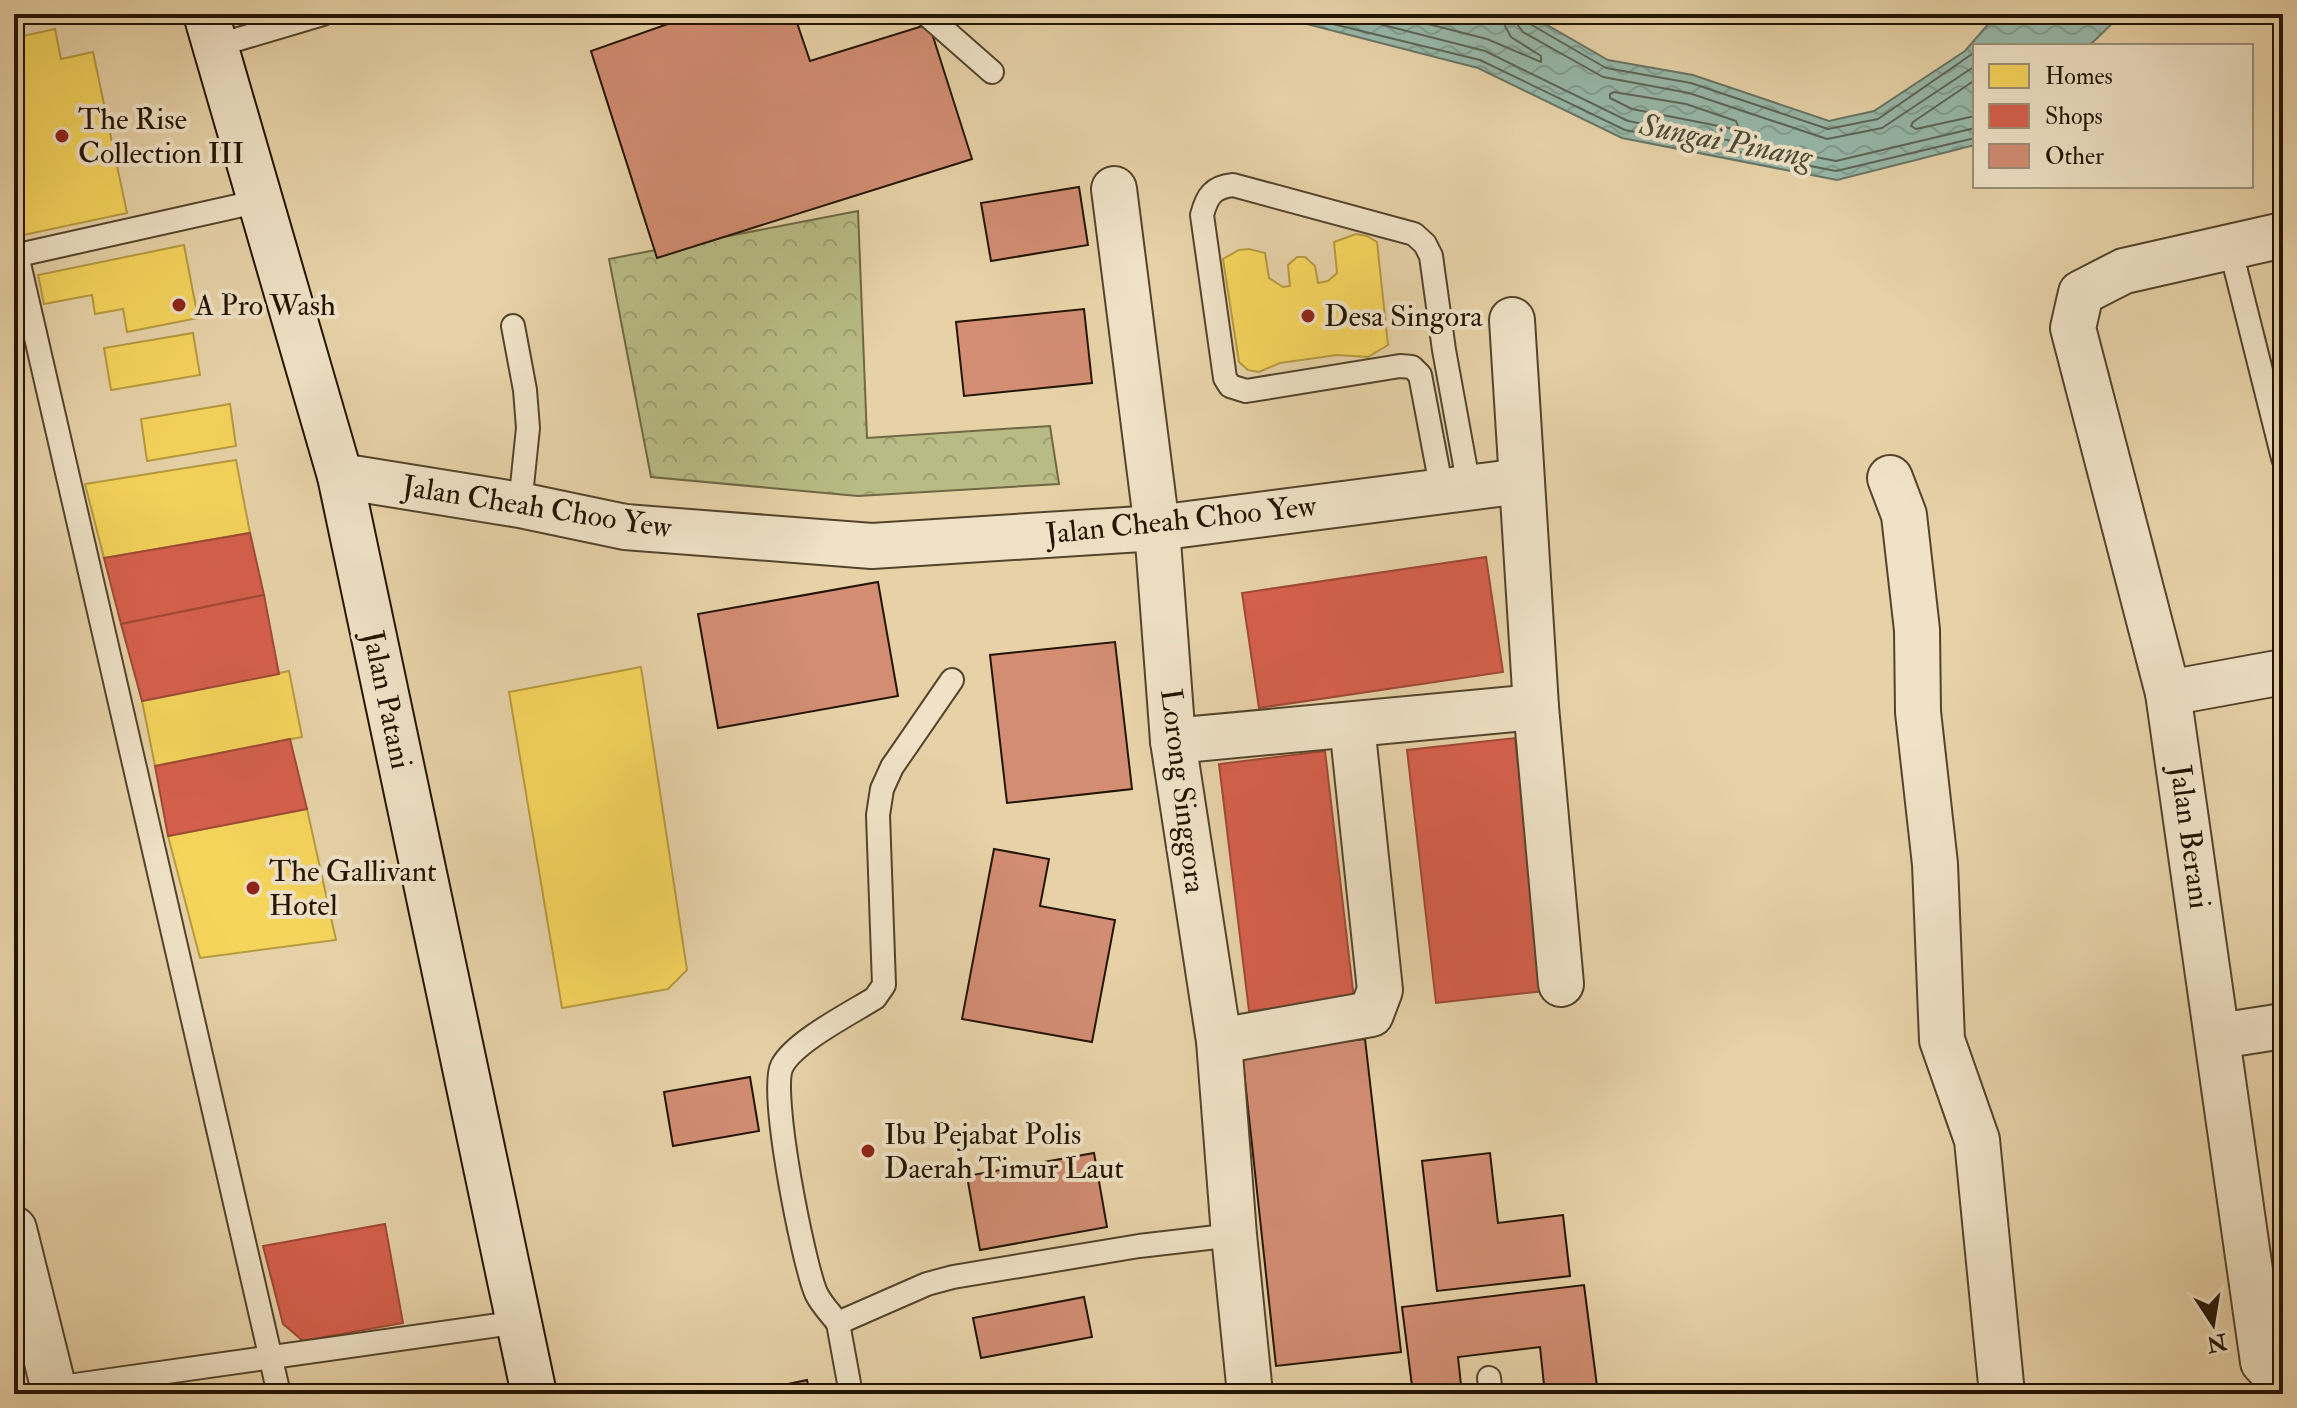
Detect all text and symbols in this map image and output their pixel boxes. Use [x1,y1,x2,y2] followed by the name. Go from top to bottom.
[1973,44,2253,188] legend
[2045,61,2113,92] text: Homes
[78,101,244,172] place label: The Rise Collection III
[2045,101,2103,132] text: Shops
[1635,105,1818,178] water label: Sungai Pinang
[53,127,71,145] marker: The Rise Collection III
[2045,141,2104,172] text: Other
[194,287,336,324] place label: A Pro Wash
[170,296,188,314] marker: A Pro Wash
[1324,298,1483,335] place label: Desa Singora
[1299,307,1317,325] marker: Desa Singora
[399,467,675,547] street label: Jalan Cheah Choo Yew
[1043,487,1319,553] street label: Jalan Cheah Choo Yew
[354,627,420,772] street label: Jalan Patani
[1152,687,1214,896] street label: Lorong Singgora
[2161,762,2218,911] street label: Jalan Berani
[269,853,437,924] place label: The Gallivant Hotel
[244,879,262,897] marker: The Gallivant Hotel
[884,1116,1124,1187] place label: Ibu Pejabat Polis Daerah Timur Laut
[859,1142,877,1160] marker: Ibu Pejabat Polis Daerah Timur Laut
[2173,1284,2253,1364] north arrow
[2204,1327,2230,1358] text: N

